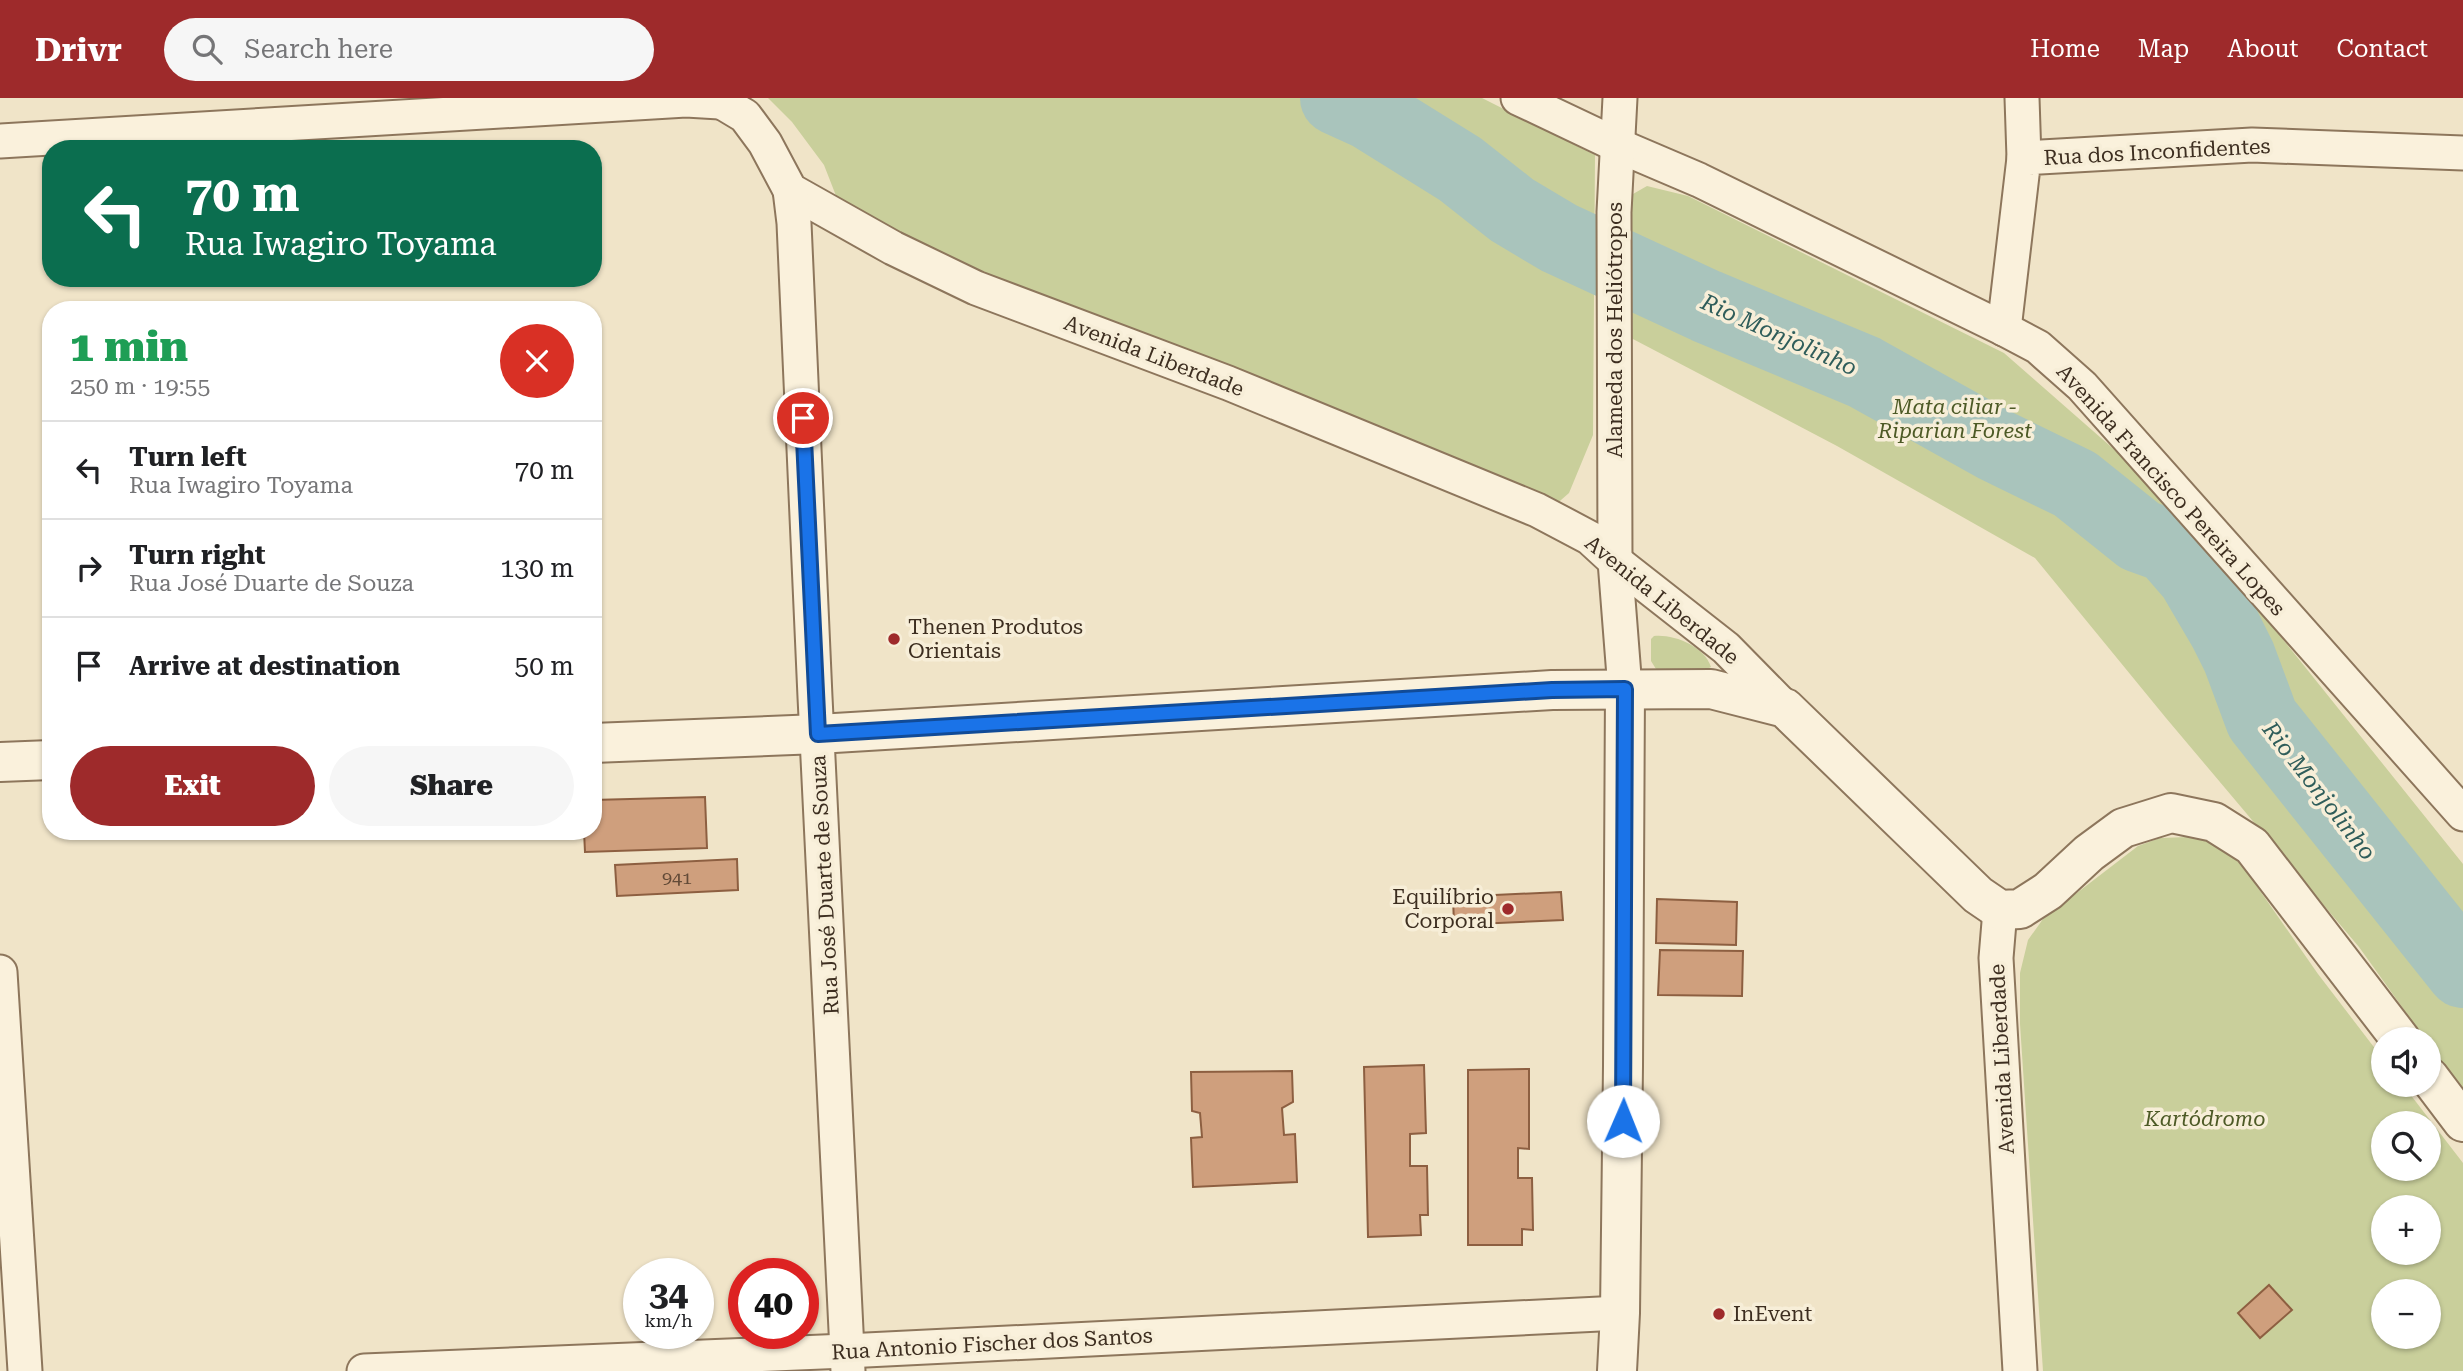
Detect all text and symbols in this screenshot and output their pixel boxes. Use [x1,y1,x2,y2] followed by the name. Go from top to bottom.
[164,18,654,81] search box
[35,30,122,69] text: Drivr
[188,30,226,68] icon: search
[244,34,393,64] text: Search here
[2030,35,2100,63] text: Home
[2138,35,2189,63] text: Map
[2227,35,2298,63] text: About
[2336,35,2428,63] text: Contact
[2043,134,2271,170] street label: Rua dos Inconfidentes
[185,166,300,223] text: 70 m
[70,168,161,259] icon: left
[1603,202,1627,458] street label: Alameda dos Heliótropos
[185,225,497,263] text: Rua Iwagiro Toyama
[1696,288,1861,381] water label: Rio Monjolinho
[1061,311,1247,401] street label: Avenida Liberdade
[70,322,188,371] text: 1 min
[500,324,574,398] button: close
[2052,360,2290,620] street label: Avenida Francisco Pereira Lopes
[70,373,210,400] text: 250 m · 19:55
[773,388,833,448] pin
[1877,395,2032,443] park label: Mata ciliar - Riparian Forest
[784,399,822,437] icon: arrive
[129,442,247,472] text: Turn left
[70,451,108,489] icon: left
[515,455,574,485] text: 70 m
[129,472,353,499] text: Rua Iwagiro Toyama
[1580,531,1744,669] street label: Avenida Liberdade
[129,540,265,570] text: Turn right
[70,549,108,587] icon: right
[500,553,574,583] text: 130 m
[129,570,414,597] text: Rua José Duarte de Souza
[908,615,1083,663] place label: Thenen Produtos Orientais
[886,631,902,647] marker: Thenen Produtos Orientais
[70,647,108,685] icon: arrive
[129,651,400,681] text: Arrive at destination
[515,651,574,681] text: 50 m
[2256,716,2381,865] water label: Rio Monjolinho
[70,746,315,826] button: Exit
[329,746,574,826] button: Share
[806,754,844,1016] street label: Rua José Duarte de Souza
[662,867,692,888] house number: 941
[1392,885,1495,933] place label: Equilíbrio Corporal
[1500,901,1516,917] marker: Equilíbrio Corporal
[1985,963,2019,1155] street label: Avenida Liberdade
[2371,1027,2441,1349] map controls
[2371,1027,2441,1097] button: sound
[1586,1084,1660,1158] position arrow
[2144,1107,2265,1131] park label: Kartódromo
[2371,1111,2441,1181] button: search
[2371,1195,2441,1265] button: +
[728,1258,819,1349] speed limit sign: 40
[649,1274,688,1315] text: 34
[2371,1279,2441,1349] button: −
[1733,1302,1812,1326] place label: InEvent
[1711,1306,1727,1322] marker: InEvent
[644,1310,693,1331] text: km/h
[831,1324,1153,1364] street label: Rua Antonio Fischer dos Santos

